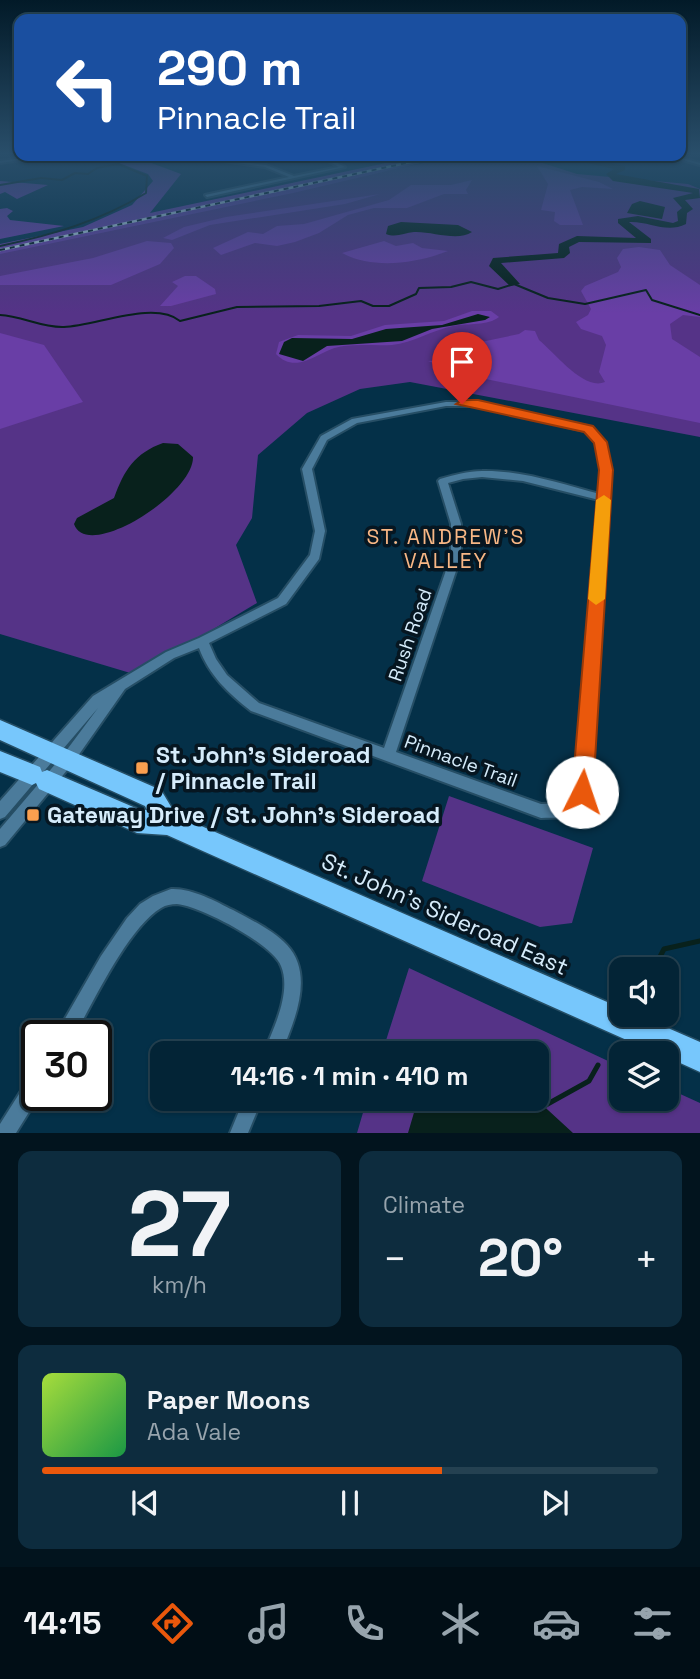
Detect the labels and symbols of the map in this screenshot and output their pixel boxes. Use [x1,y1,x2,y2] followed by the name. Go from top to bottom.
[432,332,492,404] pin
[366,523,526,574] district label: ST. ANDREW'S VALLEY
[382,585,438,685] street label: Rush Road
[401,729,521,793] street label: Pinnacle Trail
[155,740,371,796] place label: St. John's Sideroad / Pinnacle Trail
[545,755,619,829] position arrow
[134,760,150,776] marker: St. John's Sideroad / Pinnacle Trail
[47,800,440,830] place label: Gateway Drive / St. John's Sideroad
[25,807,41,823] marker: Gateway Drive / St. John's Sideroad
[317,846,573,982] street label: St. John's Sideroad East
[21,1020,112,1111] speed limit sign: 30

